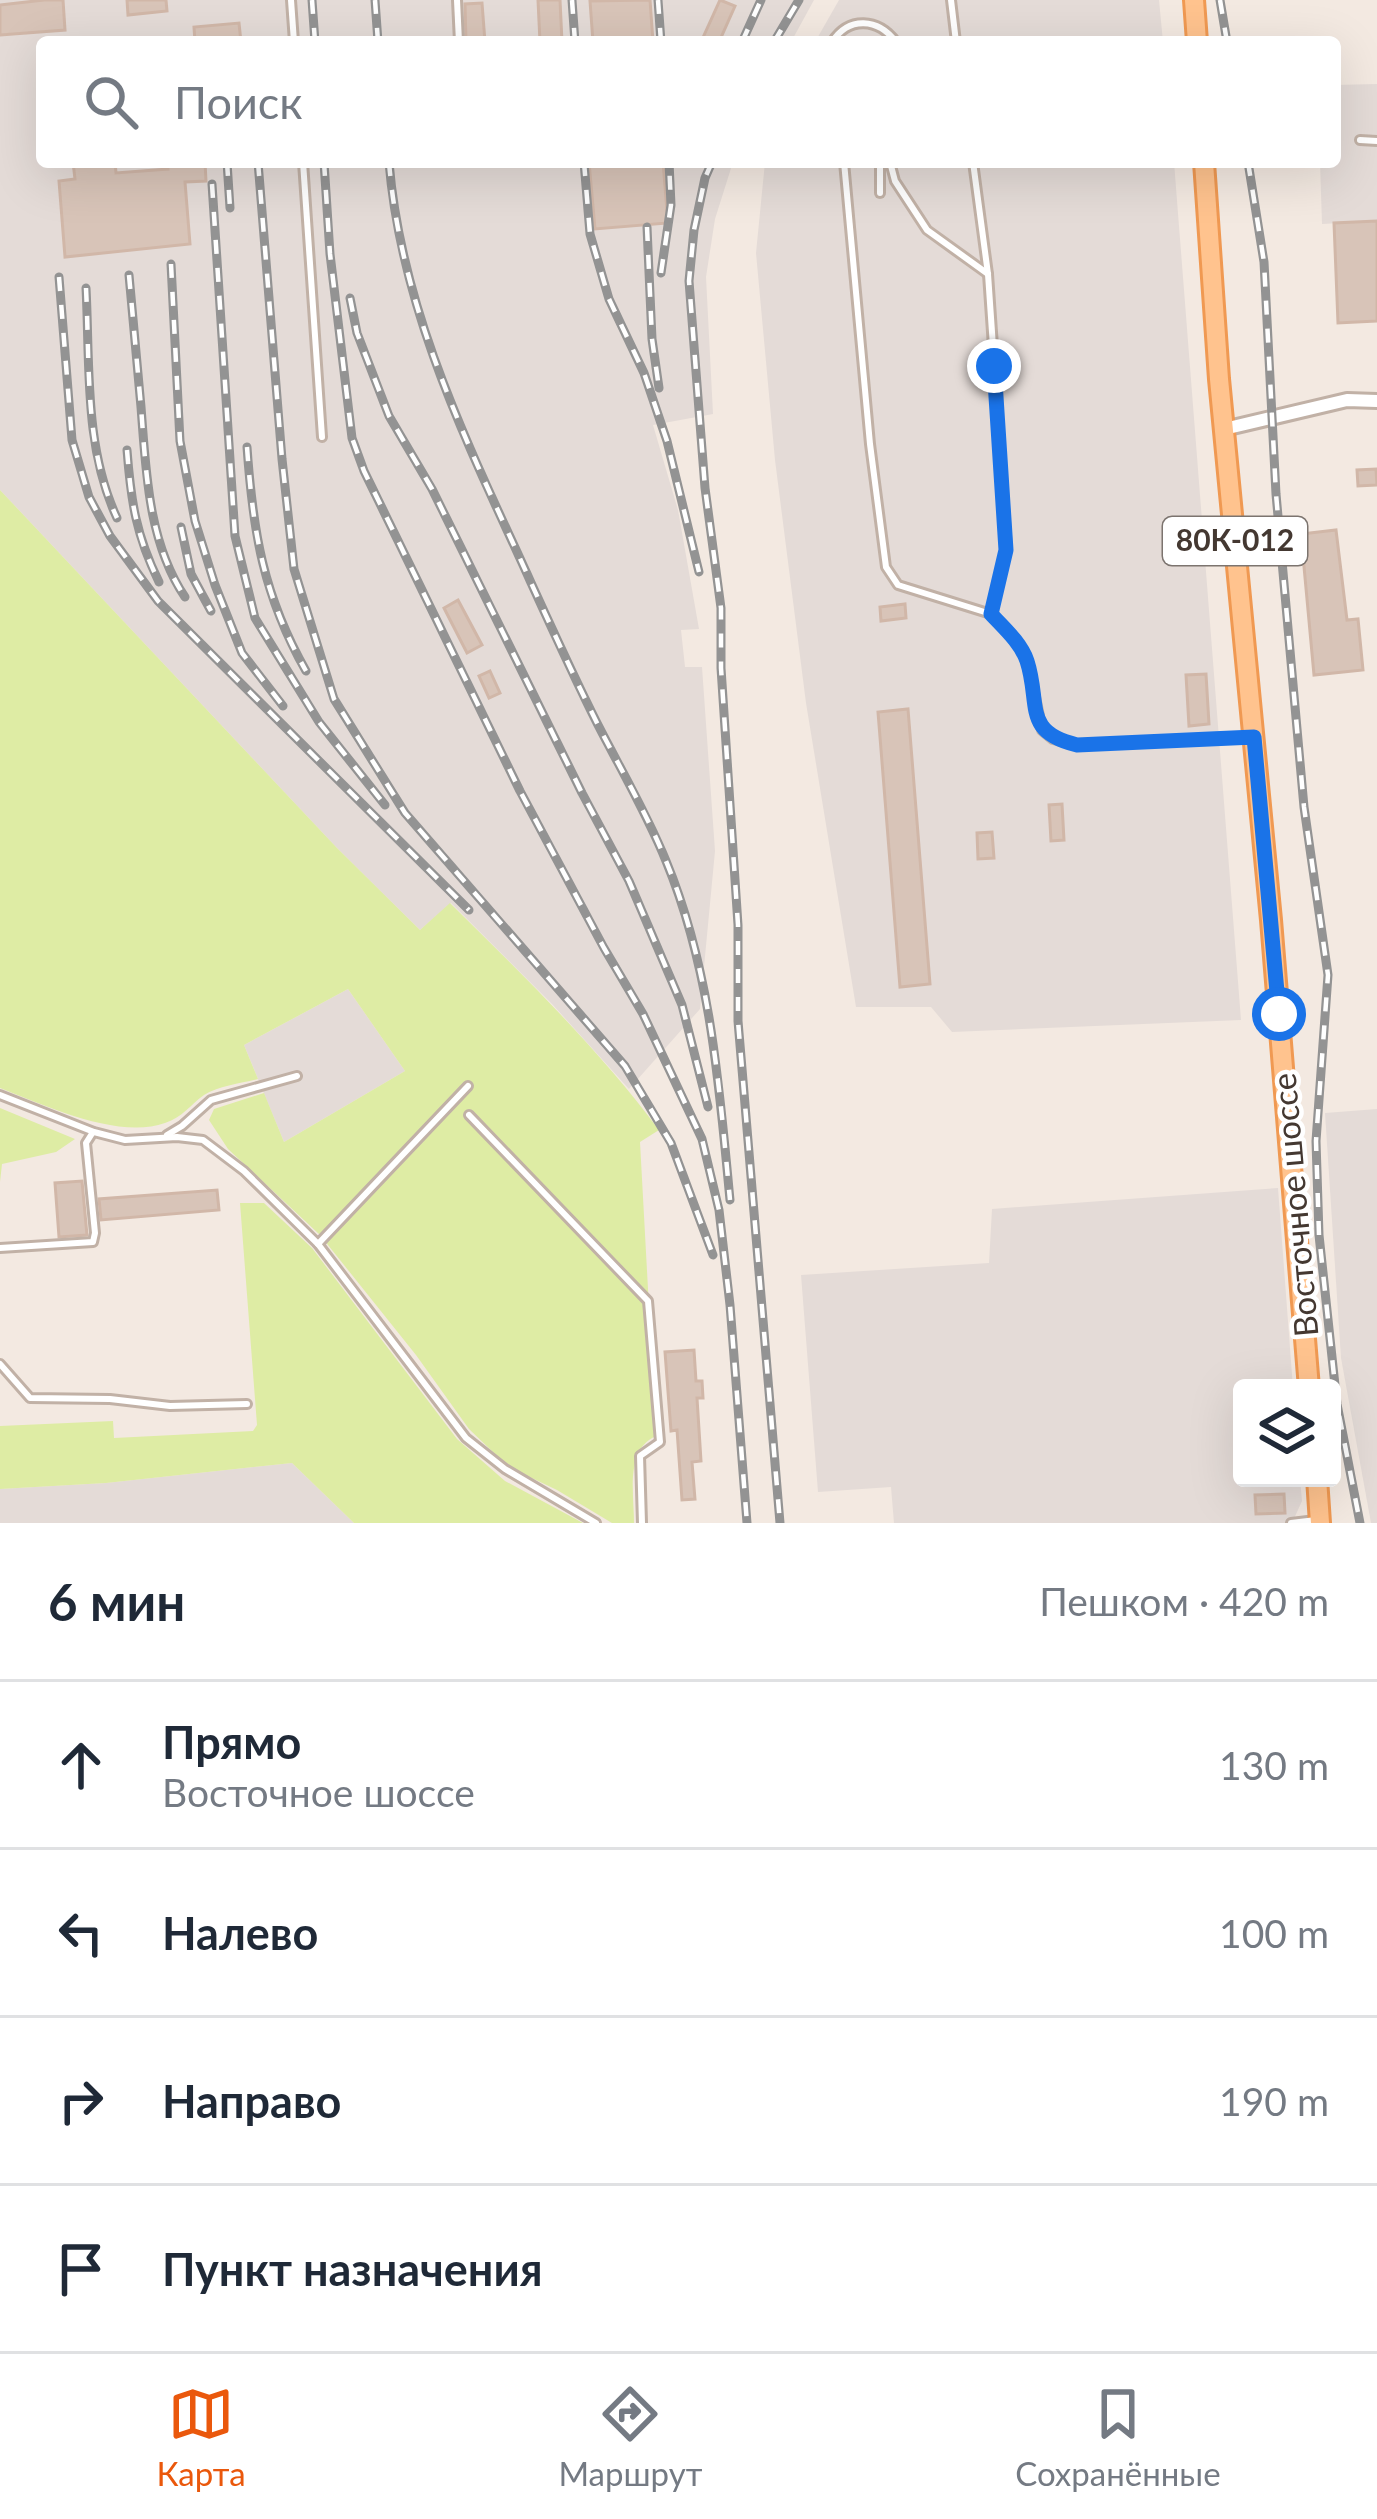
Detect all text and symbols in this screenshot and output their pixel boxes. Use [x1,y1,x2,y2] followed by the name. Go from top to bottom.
[36,36,1341,168] search box
[78,69,144,135] icon: search
[174,75,303,129] text: Поиск
[967,339,1021,393] route end
[1163,517,1307,565] road number: 80К-012
[1252,987,1306,1041] route start
[1263,1072,1325,1339] street label: Восточное шоссе
[1233,1379,1341,1487] map controls
[1233,1379,1341,1487] button: layers
[48,1571,185,1632] text: 6 мин
[1039,1578,1329,1624] text: Пешком · 420 m
[162,1715,301,1769] text: Прямо
[48,1732,114,1798] icon: ahead
[1219,1742,1329,1788] text: 130 m
[162,1769,475,1815] text: Восточное шоссе
[48,1900,114,1966] icon: left
[162,1906,318,1960] text: Налево
[1219,1910,1329,1956] text: 100 m
[48,2068,114,2134] icon: right
[162,2074,341,2128] text: Направо
[1219,2078,1329,2124] text: 190 m
[48,2236,114,2302] icon: arrive
[162,2242,543,2296] text: Пункт назначения
[156,2381,246,2493] tab: Карта
[558,2381,702,2493] tab: Маршрут
[1015,2381,1221,2493] tab: Сохранённые

